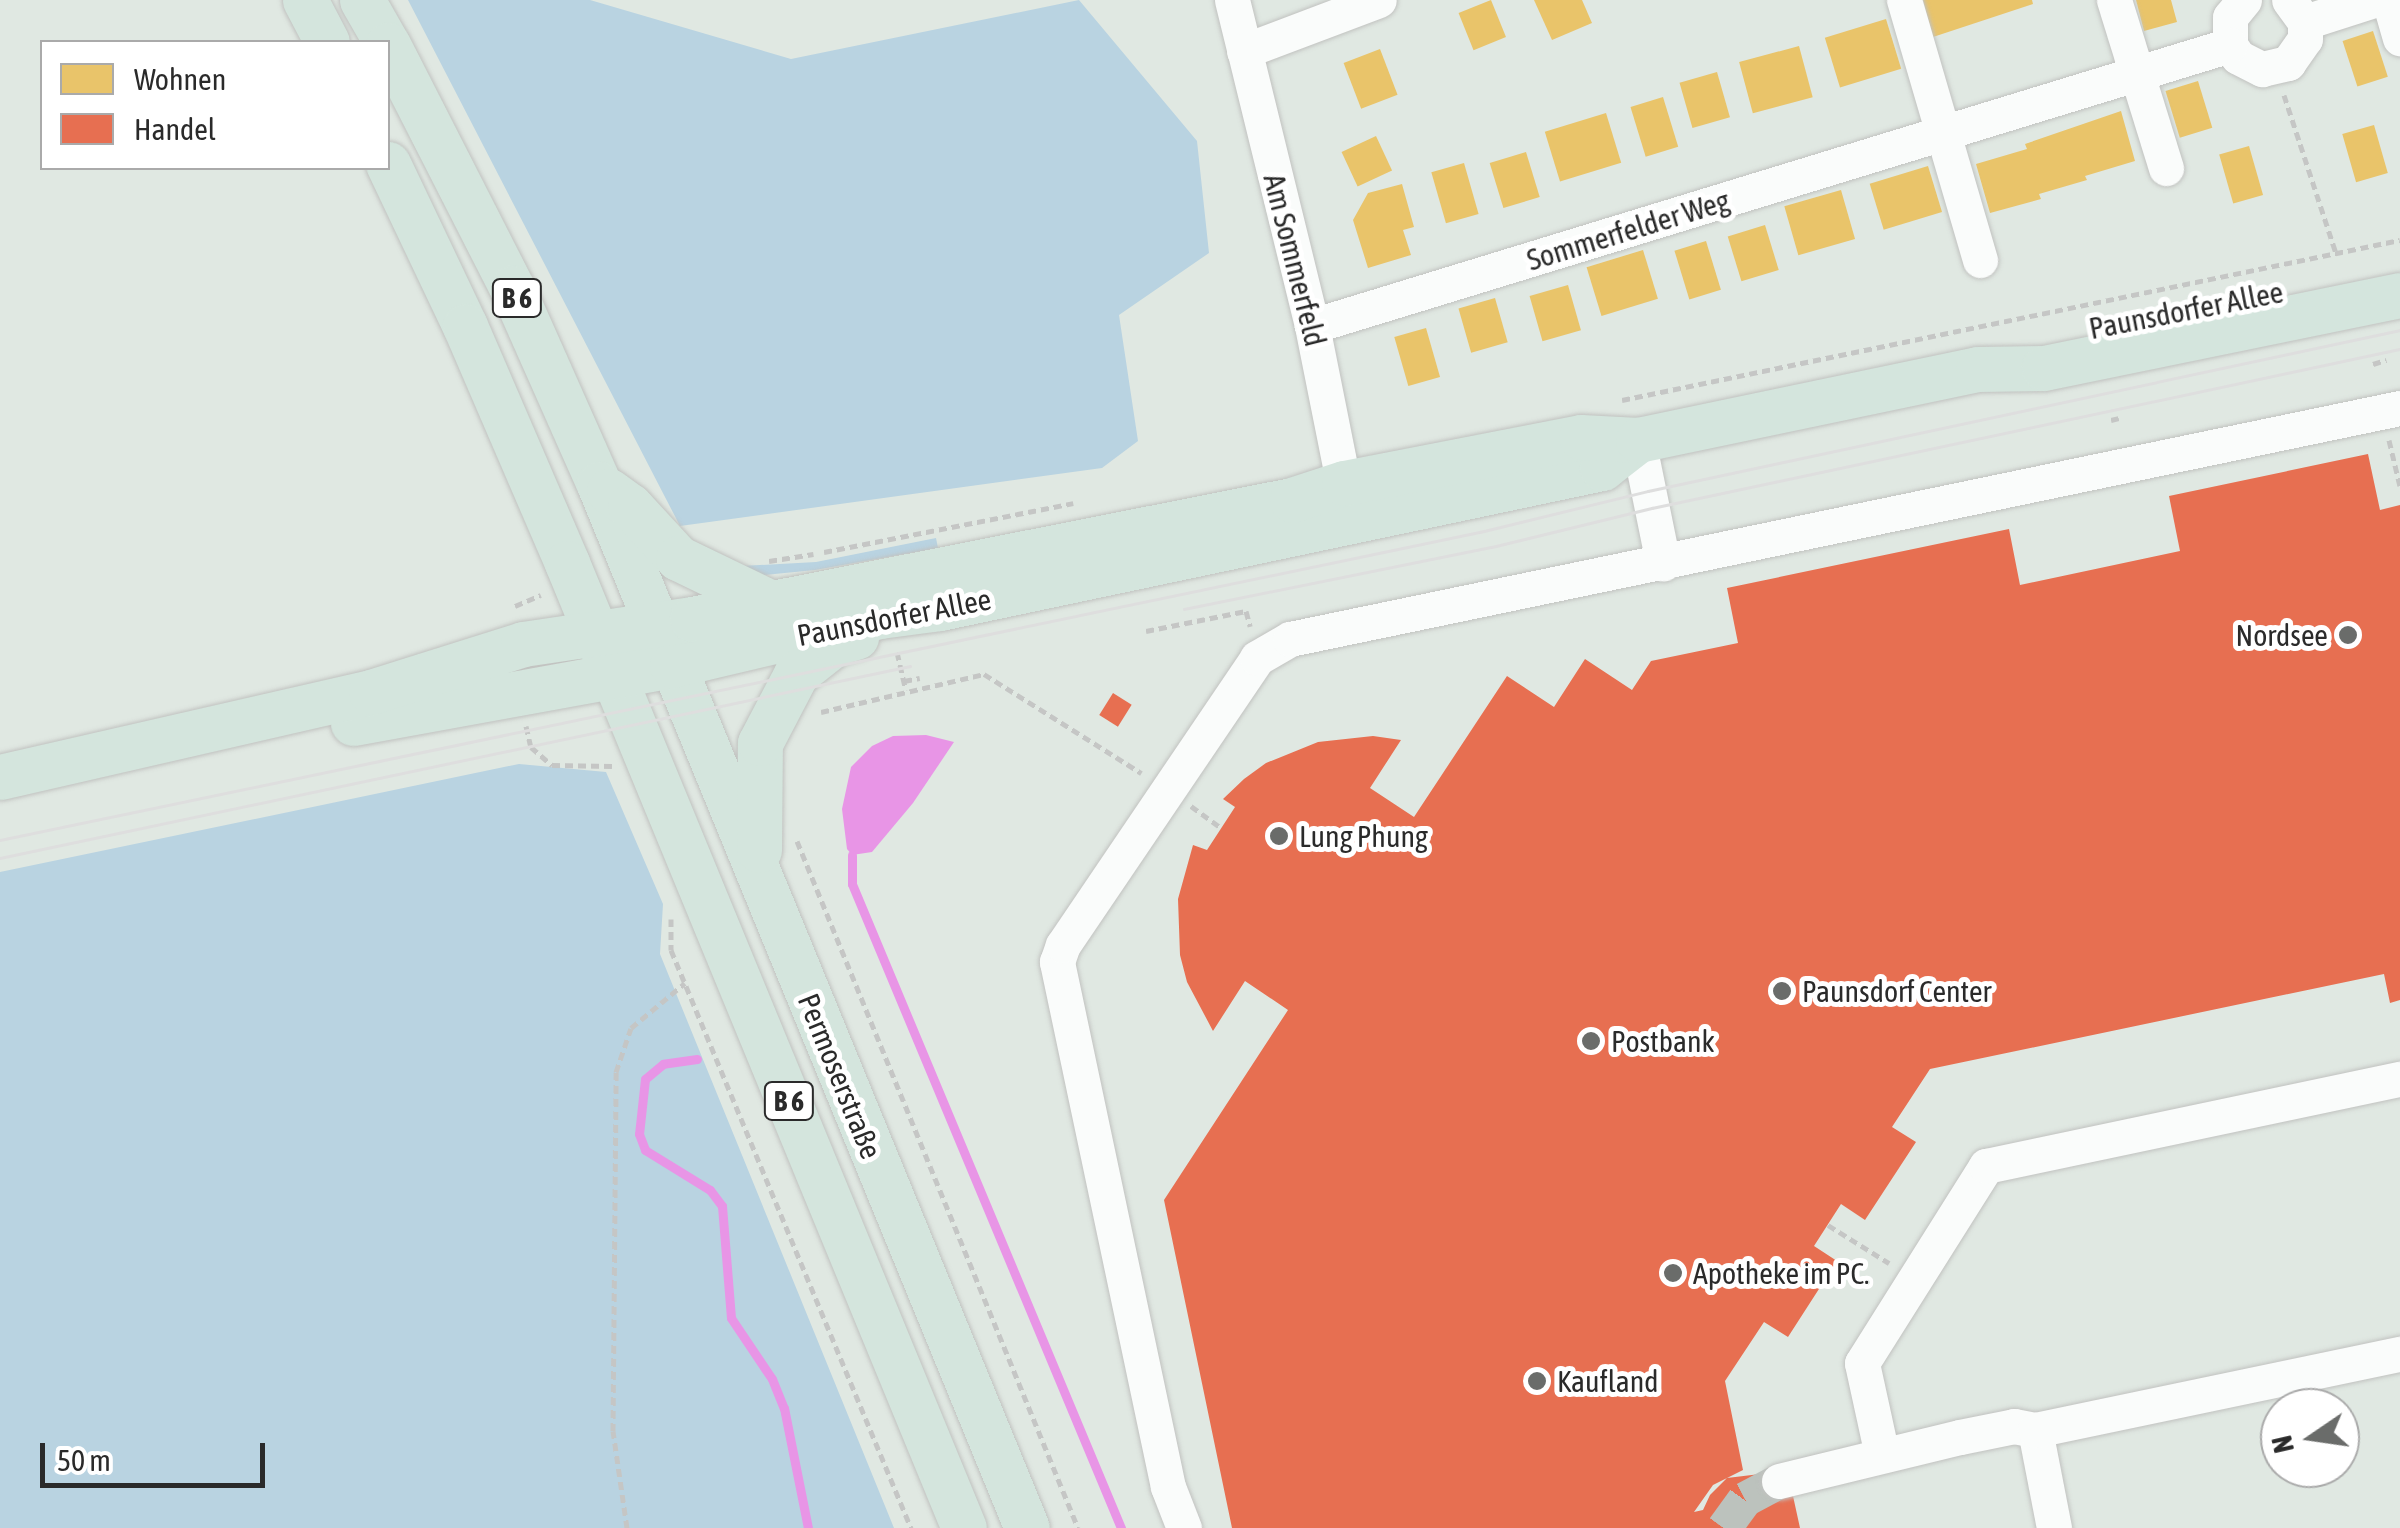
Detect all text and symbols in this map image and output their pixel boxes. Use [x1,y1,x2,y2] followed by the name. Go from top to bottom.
[40,40,390,170] legend
[134,62,226,96] text: Wohnen
[134,112,216,146] text: Handel
[1256,170,1334,350] street label: Am Sommerfeld
[1522,182,1734,278] street label: Sommerfelder Weg
[2086,274,2286,346] street label: Paunsdorfer Allee
[490,275,544,321] road number: B 6
[794,581,994,653] street label: Paunsdorfer Allee
[2235,617,2328,653] place label: Nordsee
[2337,624,2359,646] marker: Nordsee
[1299,818,1428,854] place label: Lung Phung
[1268,825,1290,847] marker: Lung Phung
[1802,973,1991,1009] place label: Paunsdorf Center
[1771,980,1793,1002] marker: Paunsdorf Center
[791,988,889,1164] street label: Permoserstraße
[1611,1023,1715,1059] place label: Postbank
[1580,1030,1602,1052] marker: Postbank
[762,1078,816,1124] road number: B 6
[1693,1255,1869,1291] place label: Apotheke im PC.
[1662,1262,1684,1284] marker: Apotheke im PC.
[1557,1363,1658,1399] place label: Kaufland
[1526,1370,1548,1392] marker: Kaufland
[2260,1388,2360,1488] north arrow
[45,1423,270,1485] scale bar
[2265,1433,2300,1456] text: N
[57,1443,111,1477] text: 50 m

